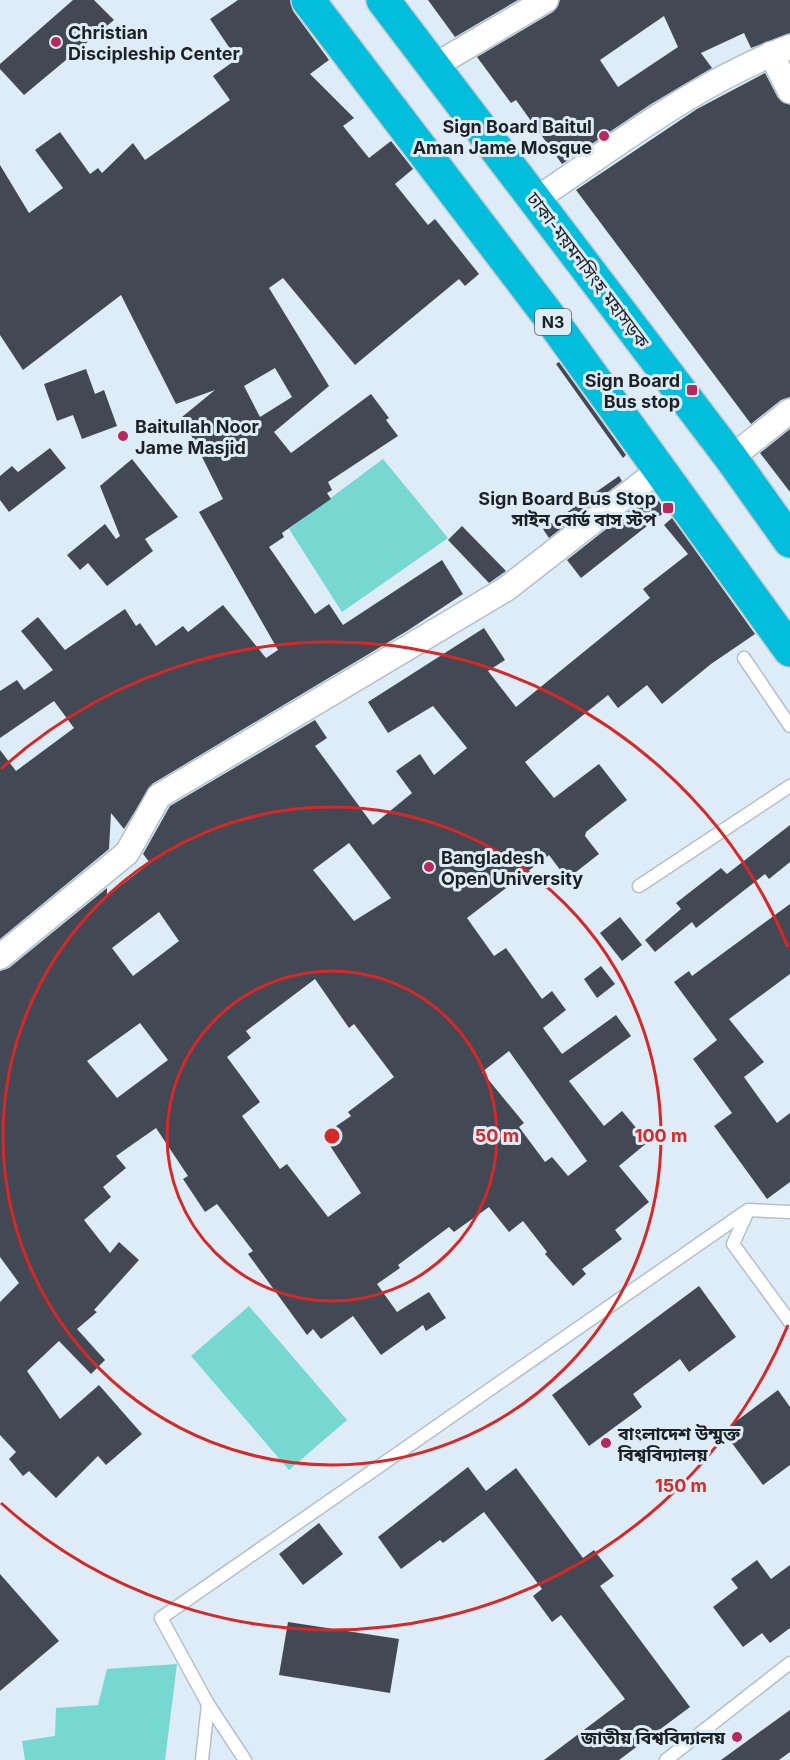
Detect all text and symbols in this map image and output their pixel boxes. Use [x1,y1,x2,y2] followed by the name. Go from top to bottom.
[68,22,240,64] place label: Christian Discipleship Center
[49,35,63,49] marker: Christian Discipleship Center
[413,116,592,158] place label: Sign Board Baitul Aman Jame Mosque
[597,129,611,143] marker: Sign Board Baitul Aman Jame Mosque
[522,187,654,352] street label: ঢাকা-ময়মনসিংহ মহাসড়ক
[535,309,571,335] road number: N3
[585,370,680,412] place label: Sign Board Bus stop
[685,383,699,397] marker: Sign Board Bus stop
[135,416,259,458] place label: Baitullah Noor Jame Masjid
[116,429,130,443] marker: Baitullah Noor Jame Masjid
[478,488,657,530] place label: Sign Board Bus Stop সাইন বোর্ড বাস স্টপ
[661,501,675,515] marker: Sign Board Bus Stop সাইন বোর্ড বাস স্টপ
[441,847,583,889] place label: Bangladesh Open University
[422,860,436,874] marker: Bangladesh Open University
[475,1125,519,1146] text: 50 m
[635,1125,687,1146] text: 100 m
[322,1126,342,1146] centre of rings
[617,1423,741,1465] place label: বাংলাদেশ উন্মুক্ত বিশ্ববিদ্যালয়
[599,1436,613,1450] marker: বাংলাদেশ উন্মুক্ত বিশ্ববিদ্যালয়
[655,1475,707,1496] text: 150 m
[580,1727,726,1748] place label: জাতীয় বিশ্ববিদ্যালয়
[730,1730,744,1744] marker: জাতীয় বিশ্ববিদ্যালয়

